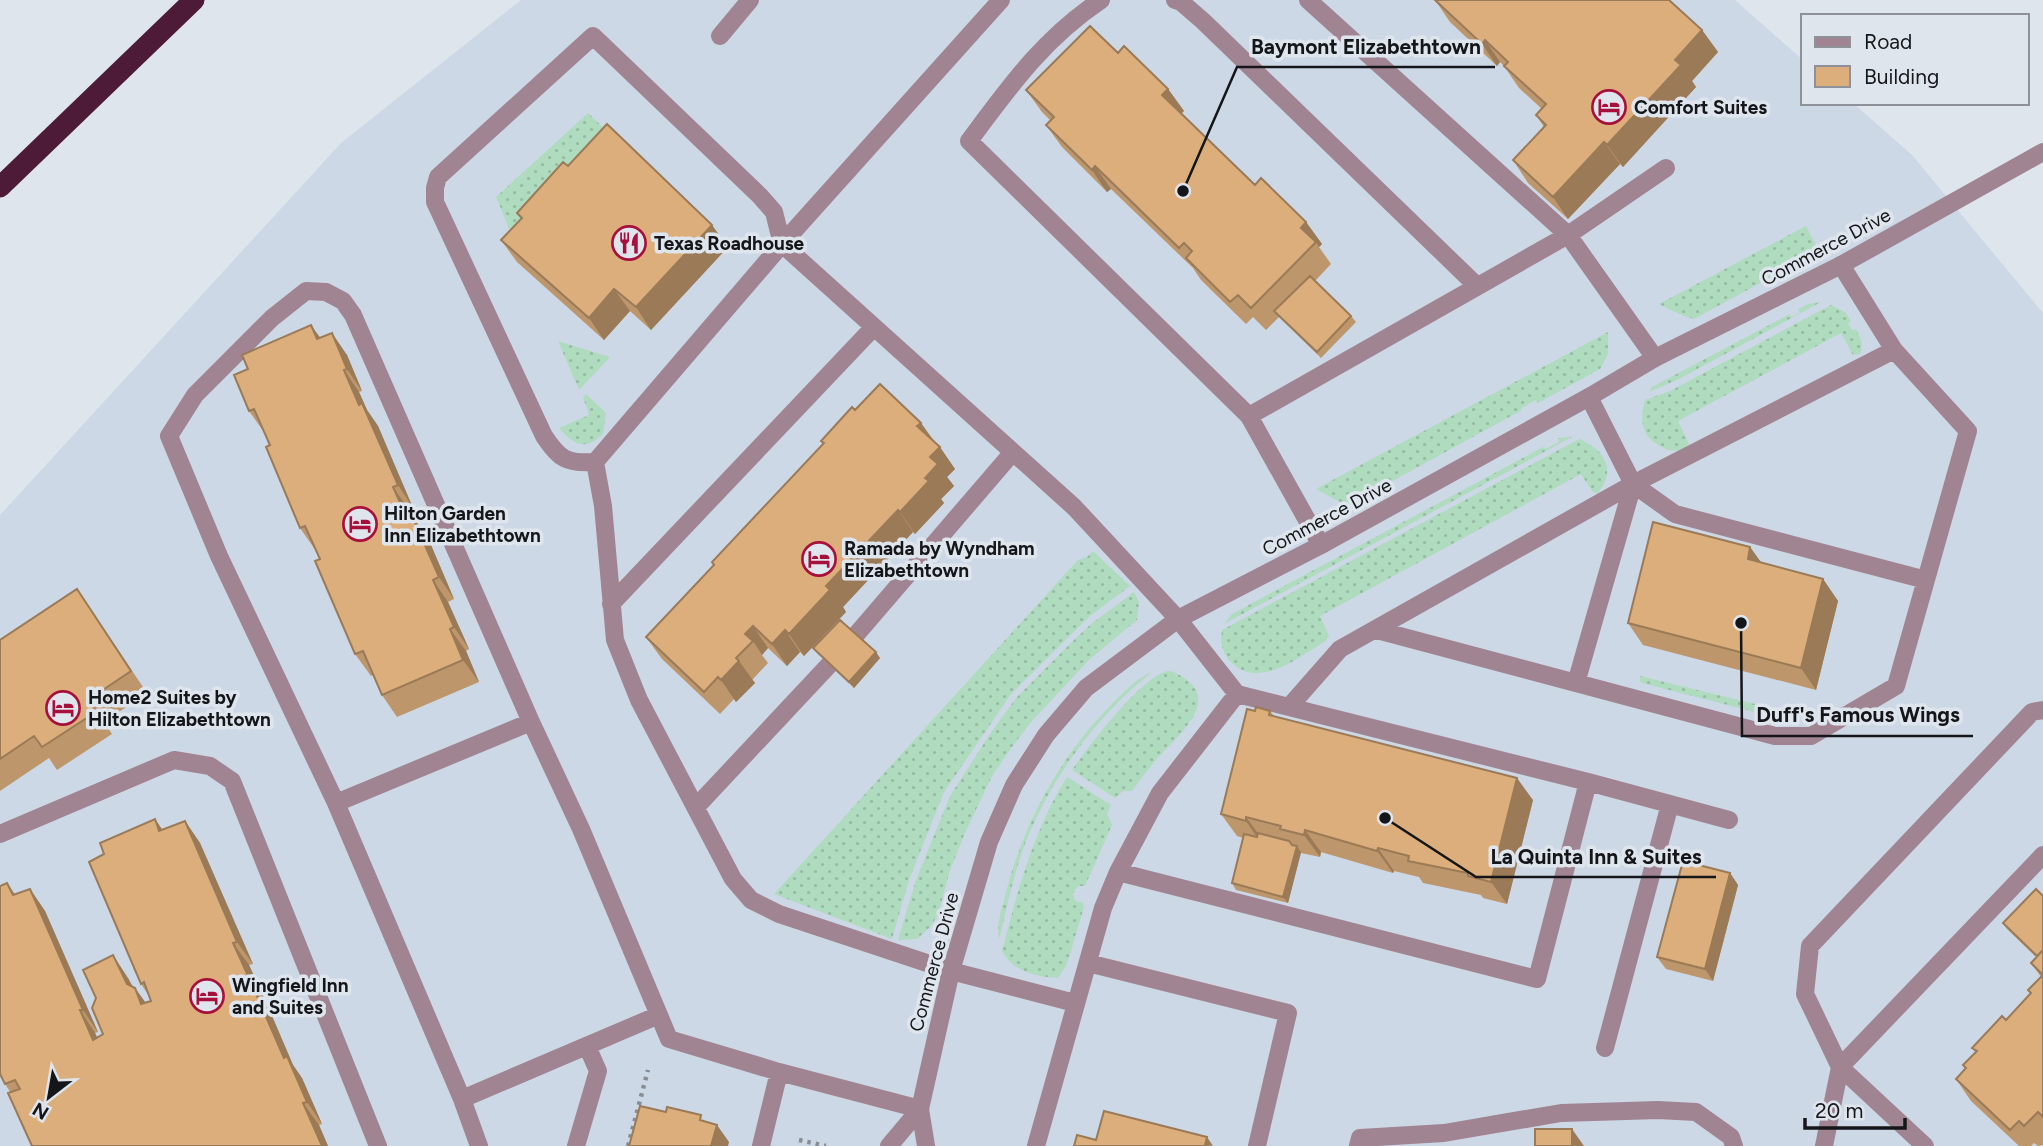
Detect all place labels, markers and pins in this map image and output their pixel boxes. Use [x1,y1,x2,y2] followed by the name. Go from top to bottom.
[1237,25,1495,67] callout: Baymont Elizabethtown
[1590,88,1628,126] hotel icon: Comfort Suites
[1634,96,1767,119] place label: Comfort Suites
[610,224,648,262] restaurant icon: Texas Roadhouse
[654,232,805,255] place label: Texas Roadhouse
[384,502,541,547] place label: Hilton Garden Inn Elizabethtown
[341,505,379,543] hotel icon: Hilton Garden Inn Elizabethtown
[844,537,1035,582] place label: Ramada by Wyndham Elizabethtown
[800,540,838,578] hotel icon: Ramada by Wyndham Elizabethtown
[88,686,271,731] place label: Home2 Suites by Hilton Elizabethtown
[44,689,82,727] hotel icon: Home2 Suites by Hilton Elizabethtown
[1742,694,1973,736] callout: Duff's Famous Wings
[1476,835,1716,877] callout: La Quinta Inn & Suites
[232,974,348,1019] place label: Wingfield Inn and Suites
[188,977,226,1015] hotel icon: Wingfield Inn and Suites

